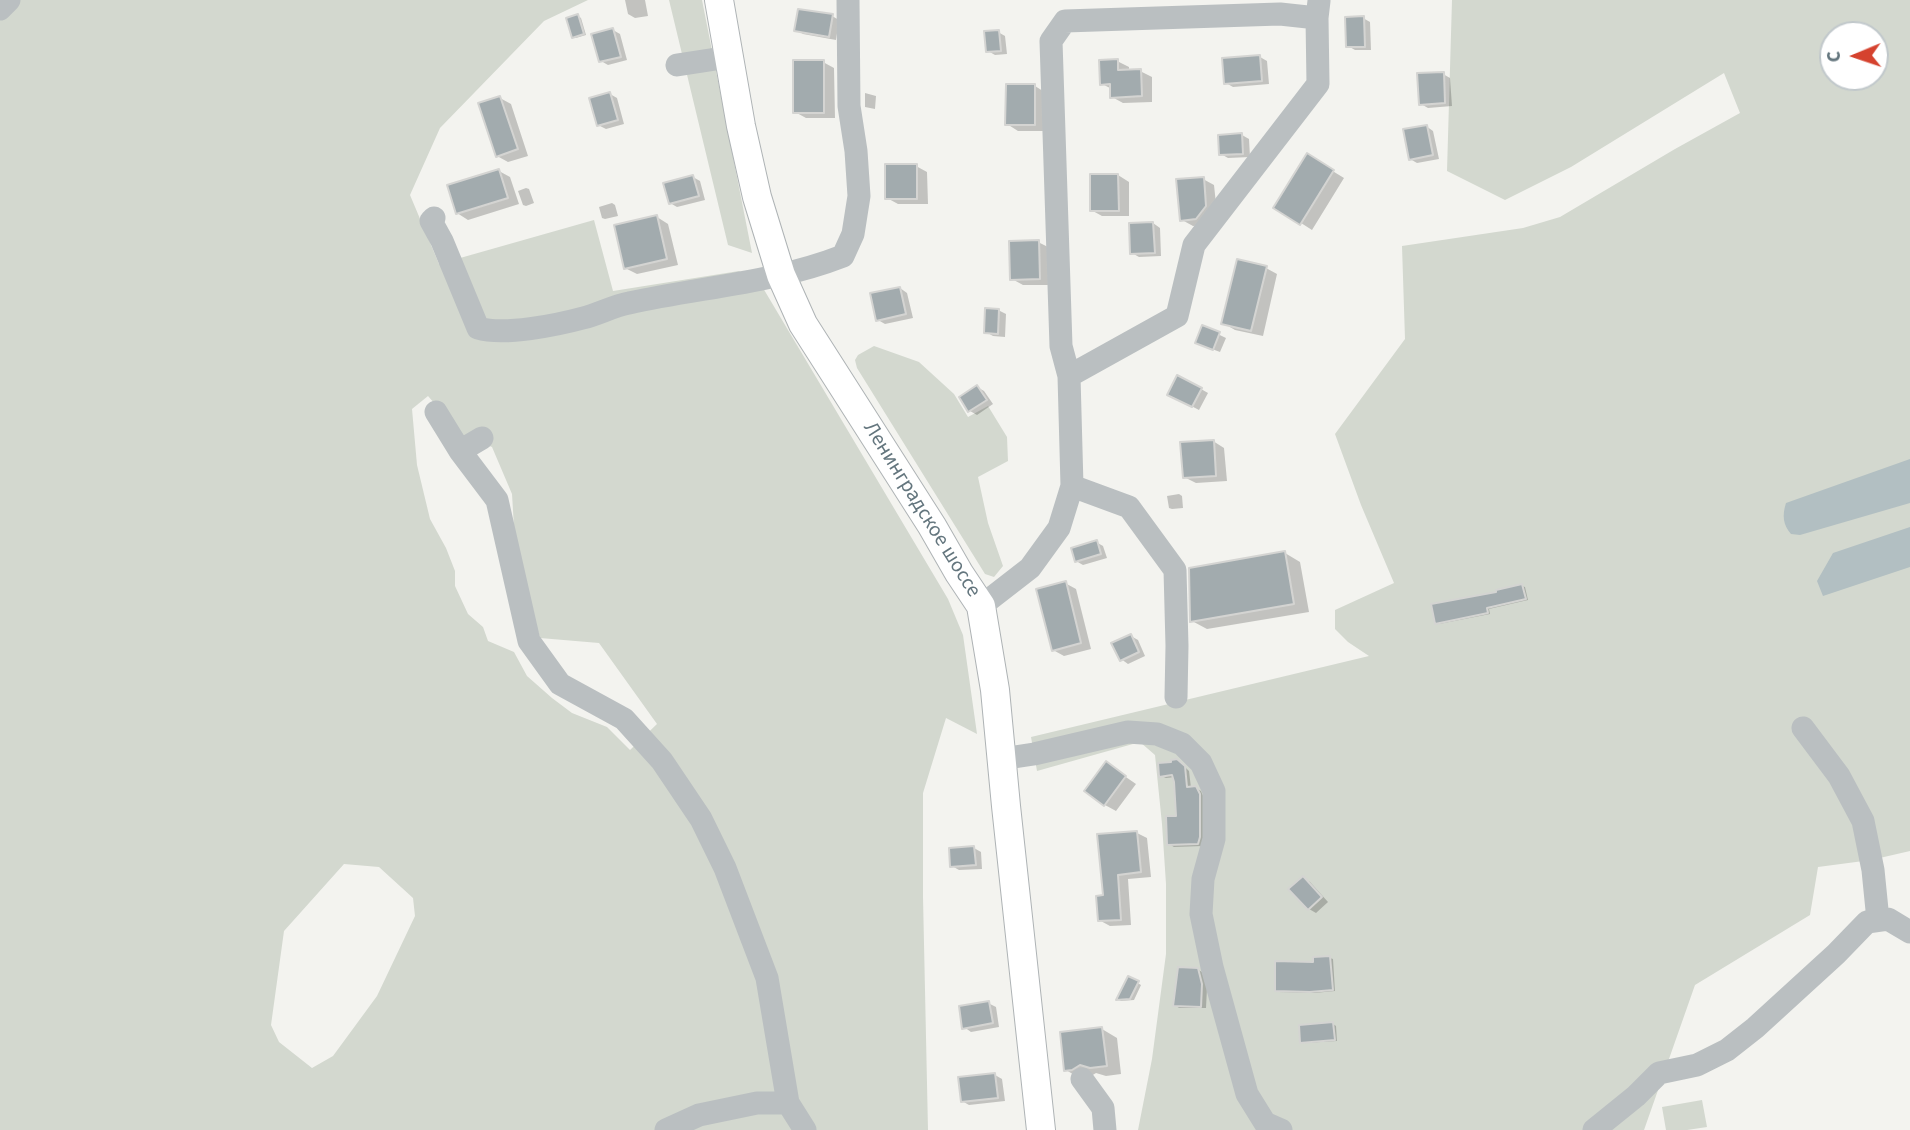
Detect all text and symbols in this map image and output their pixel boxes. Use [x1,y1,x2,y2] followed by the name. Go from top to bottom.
[1819,21,1889,91] north arrow
[1821,51,1848,63] text: С
[857,418,985,602] street label: Ленинградское шоссе

